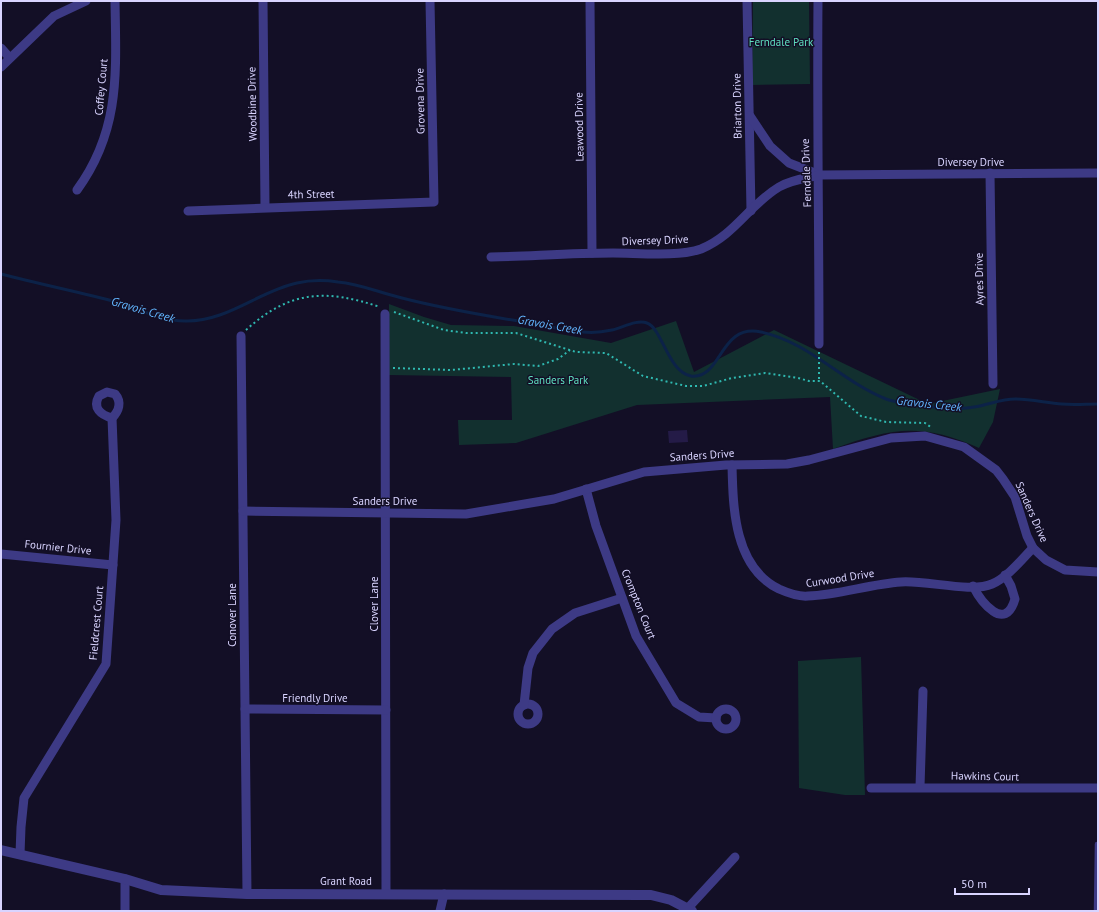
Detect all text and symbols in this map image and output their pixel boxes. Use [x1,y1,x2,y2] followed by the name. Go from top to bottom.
[749,35,814,49] park label: Ferndale Park
[92,58,110,116] street label: Coffey Court
[244,66,260,141] street label: Woodbine Drive
[412,67,428,134] street label: Grovena Drive
[729,73,745,139] street label: Briarton Drive
[571,92,587,162] street label: Leawood Drive
[798,138,814,208] street label: Ferndale Drive
[938,155,1005,169] street label: Diversey Drive
[287,187,335,201] street label: 4th Street
[621,232,689,248] street label: Diversey Drive
[972,252,986,305] street label: Ayres Drive
[110,293,177,326] water label: Gravois Creek
[517,311,584,338] water label: Gravois Creek
[528,373,589,387] park label: Sanders Park
[896,393,963,414] water label: Gravois Creek
[669,446,735,464] street label: Sanders Drive
[1012,480,1052,545] street label: Sanders Drive
[353,494,418,508] street label: Sanders Drive
[24,537,93,558] street label: Fournier Drive
[805,566,876,590] street label: Curwood Drive
[619,567,660,641] street label: Crompton Court
[367,576,381,632] street label: Clover Lane
[225,583,239,647] street label: Conover Lane
[86,585,106,661] street label: Fieldcrest Court
[282,691,348,705] street label: Friendly Drive
[951,768,1020,784] street label: Hawkins Court
[955,870,1029,896] scale bar
[320,874,372,888] street label: Grant Road
[961,876,987,891] text: 50 m

